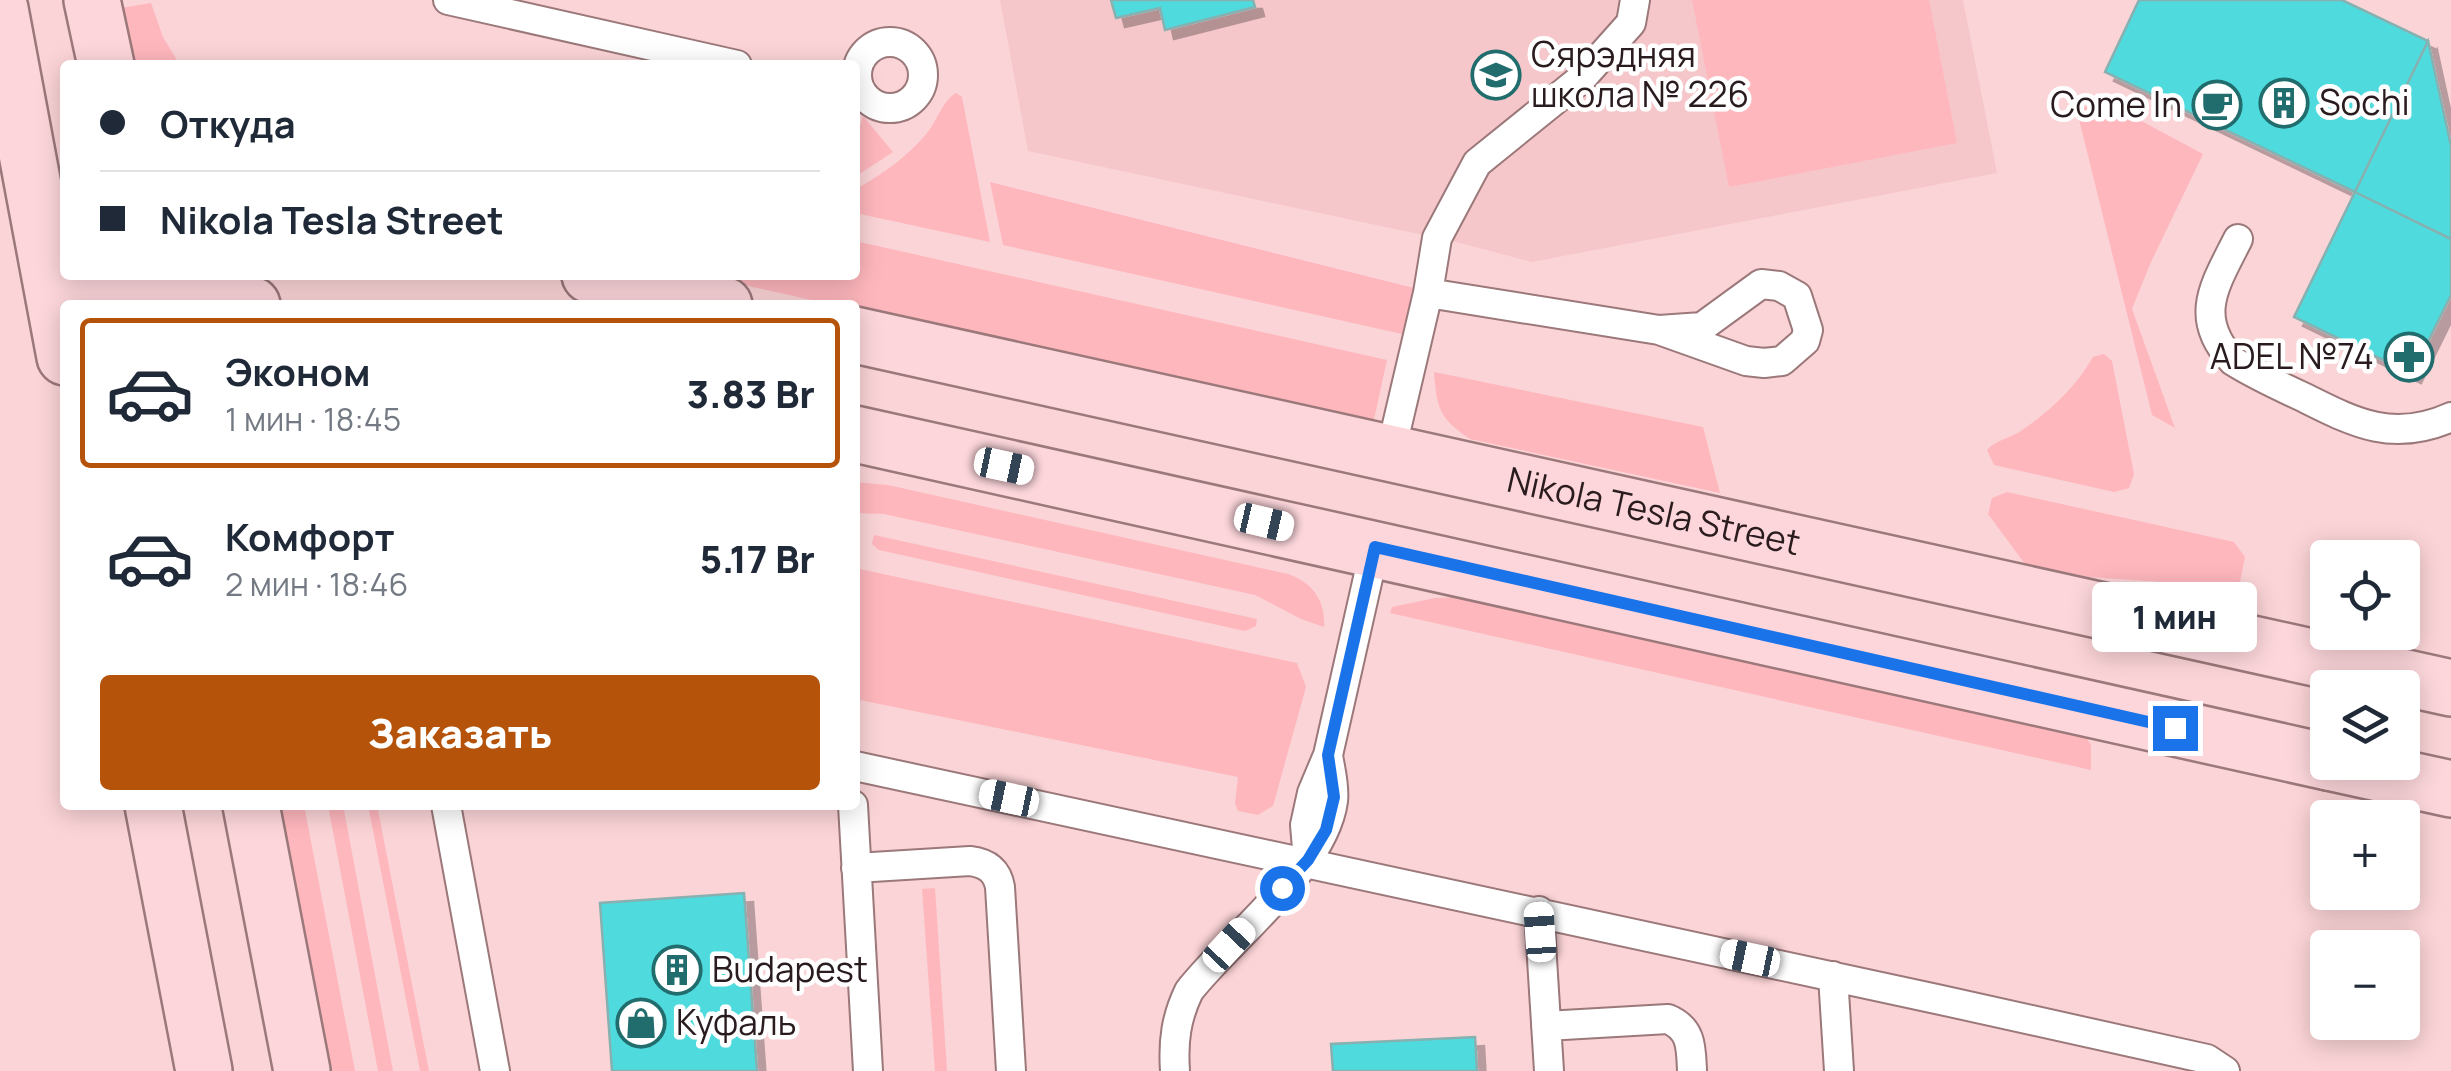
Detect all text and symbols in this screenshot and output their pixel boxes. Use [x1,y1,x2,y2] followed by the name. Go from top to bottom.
[1531,30,1749,118] place label: Сярэдняя школа № 226
[1470,49,1522,101] school or university icon: Сярэдняя школа № 226
[2258,77,2310,129] building icon: Sochi
[2319,78,2410,126] place label: Sochi
[2191,79,2243,131] cafe icon: Come In
[2050,80,2182,128] place label: Come In
[160,97,296,149] text: Откуда
[160,193,504,245] text: Nikola Tesla Street
[2383,331,2435,383] pharmacy icon: ADEL №74
[2210,332,2374,380] place label: ADEL №74
[225,345,371,397] text: Эконом
[105,348,195,438] icon: car
[687,367,815,419] text: 3.83 Br
[225,397,401,441] text: 1 мин · 18:45
[972,445,1036,487] car
[1503,455,1805,566] street label: Nikola Tesla Street
[1231,501,1297,543] car
[225,510,395,562] text: Комфорт
[105,513,195,603] icon: car
[700,532,815,584] text: 5.17 Br
[2310,540,2420,1040] map controls
[2310,540,2420,650] button: locate
[225,562,408,606] text: 2 мин · 18:46
[2092,583,2258,653] callout: 1 мин
[2132,595,2217,639] text: 1 мин
[2310,670,2420,780] button: layers
[100,675,820,790] button: Заказать
[2153,706,2198,751] route end
[977,777,1041,819] car
[2310,800,2420,910] button: +
[1260,866,1305,911] route start
[1523,901,1557,963] car
[1198,913,1260,977] car
[2310,930,2420,1040] button: −
[1718,937,1782,979] car
[651,944,703,996] building icon: Budapest
[712,945,868,993] place label: Budapest
[615,997,667,1049] shop icon: Куфаль
[676,998,796,1046] place label: Куфаль

